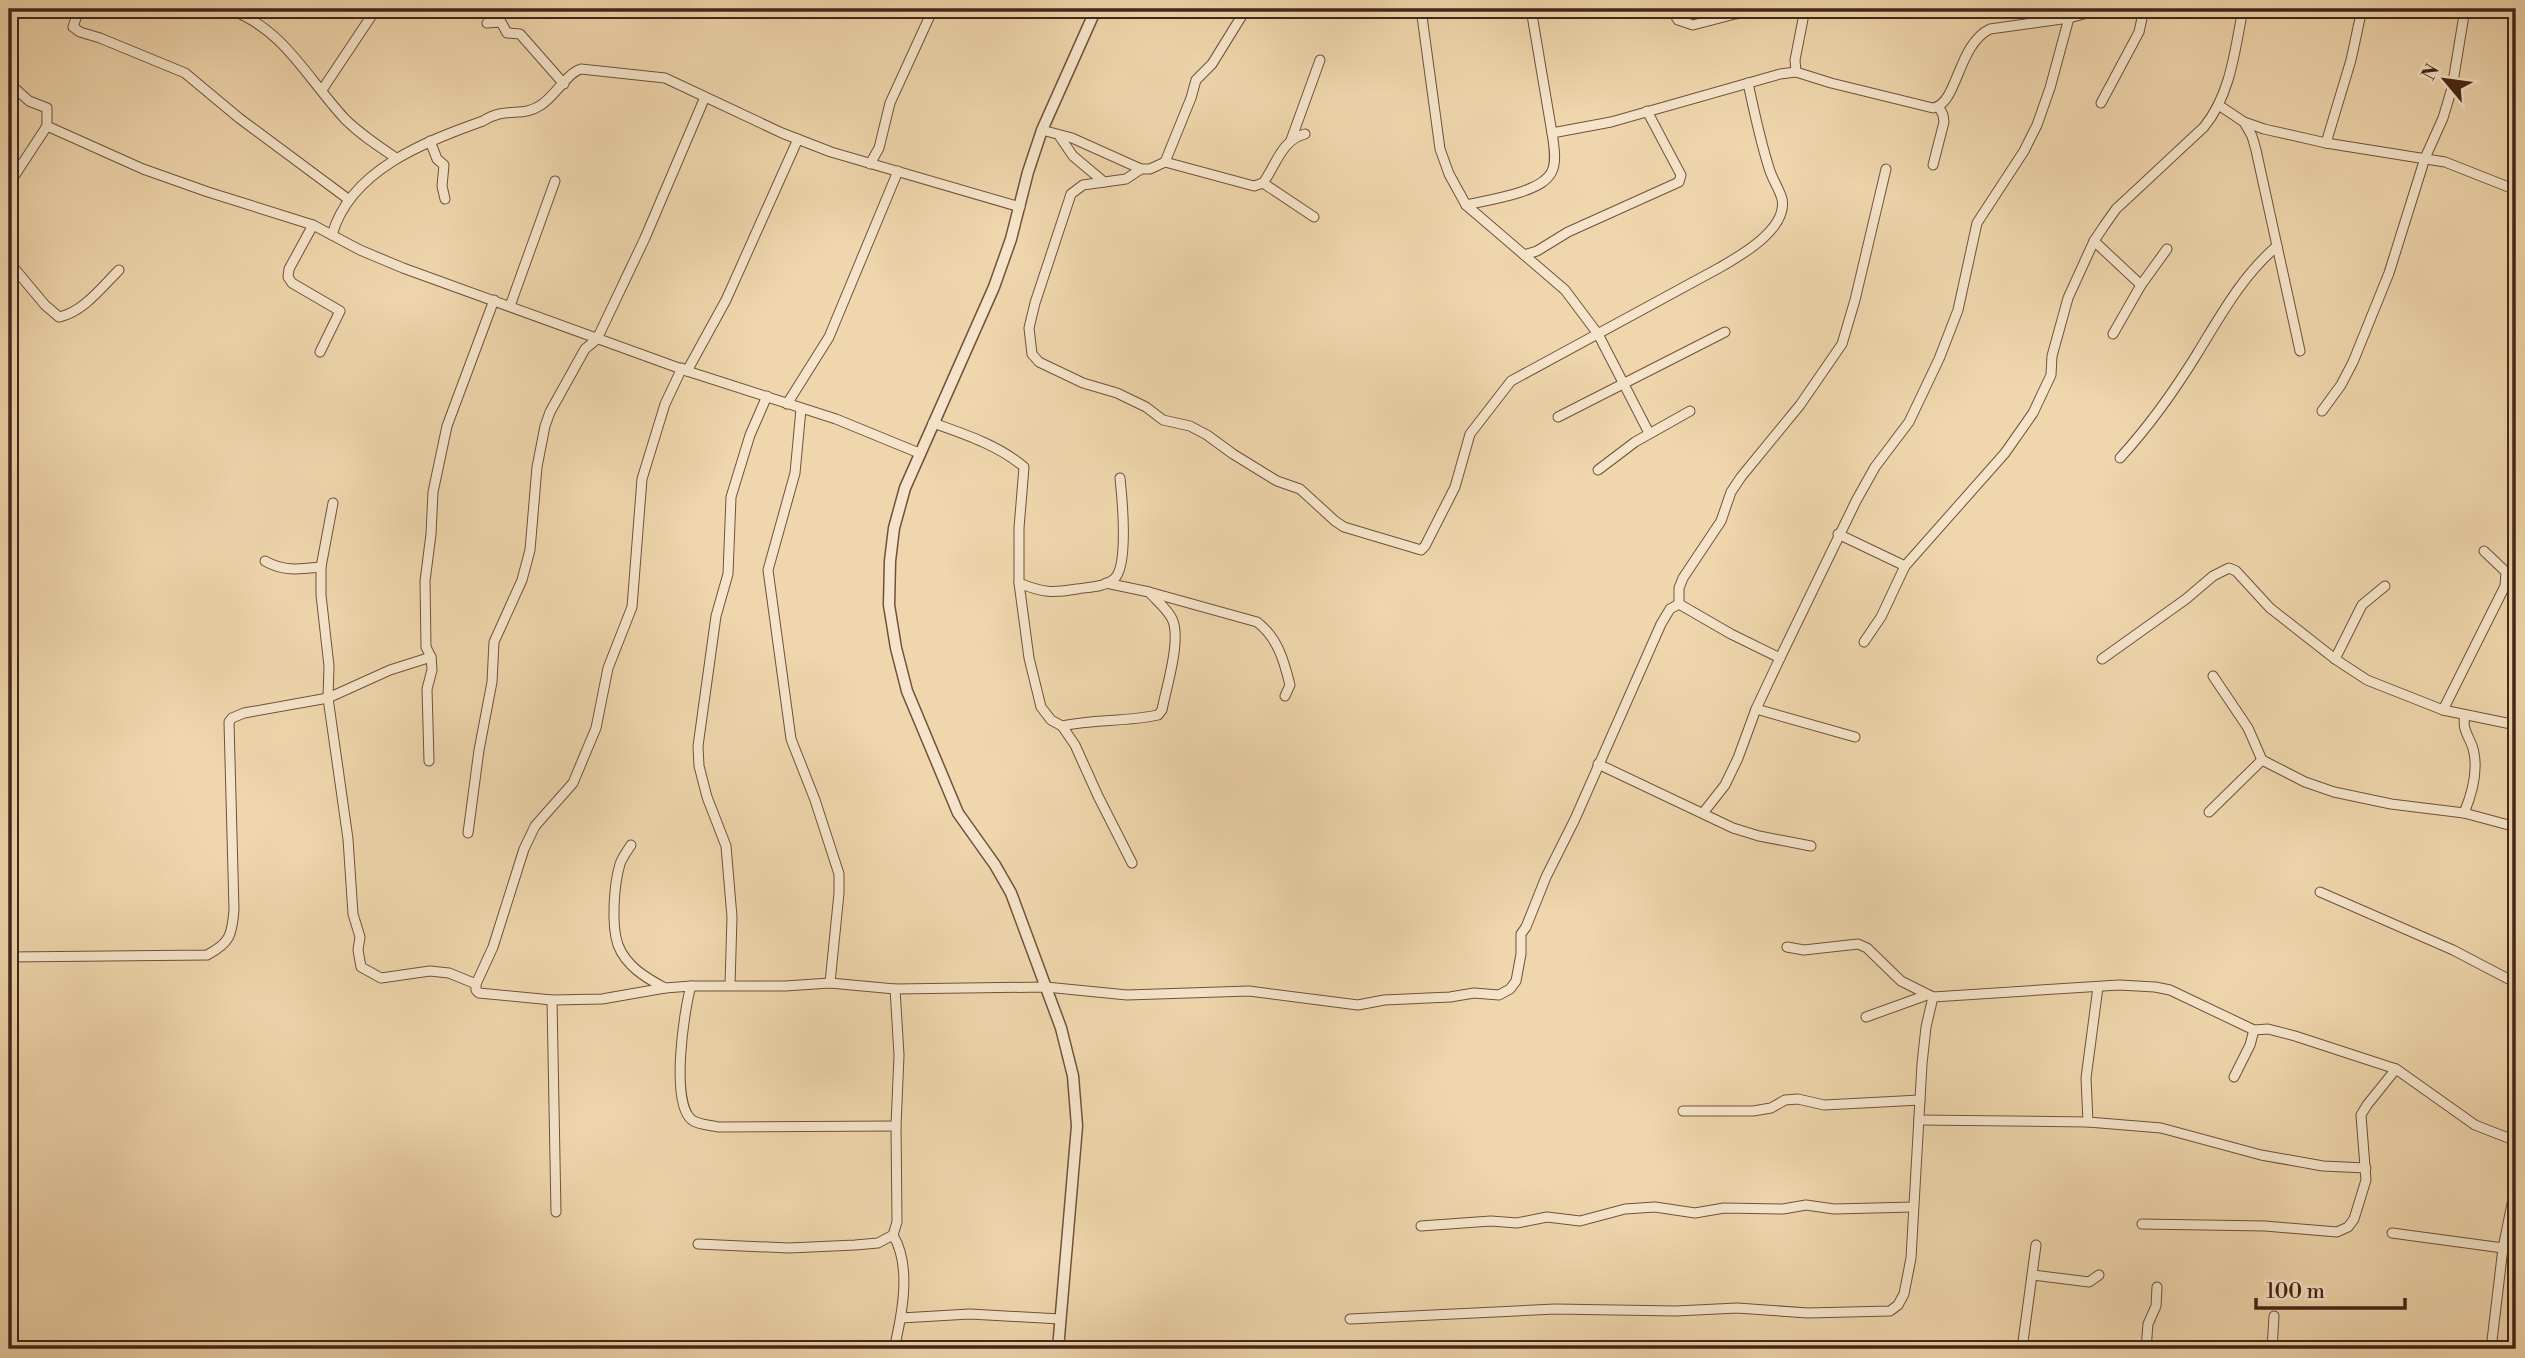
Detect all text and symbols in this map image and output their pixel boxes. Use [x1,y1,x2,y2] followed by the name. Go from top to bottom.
[2410,46,2480,116] north arrow
[2417,60,2445,85] text: N
[2256,1267,2404,1311] scale bar
[2266,1279,2325,1305] text: 100 m

